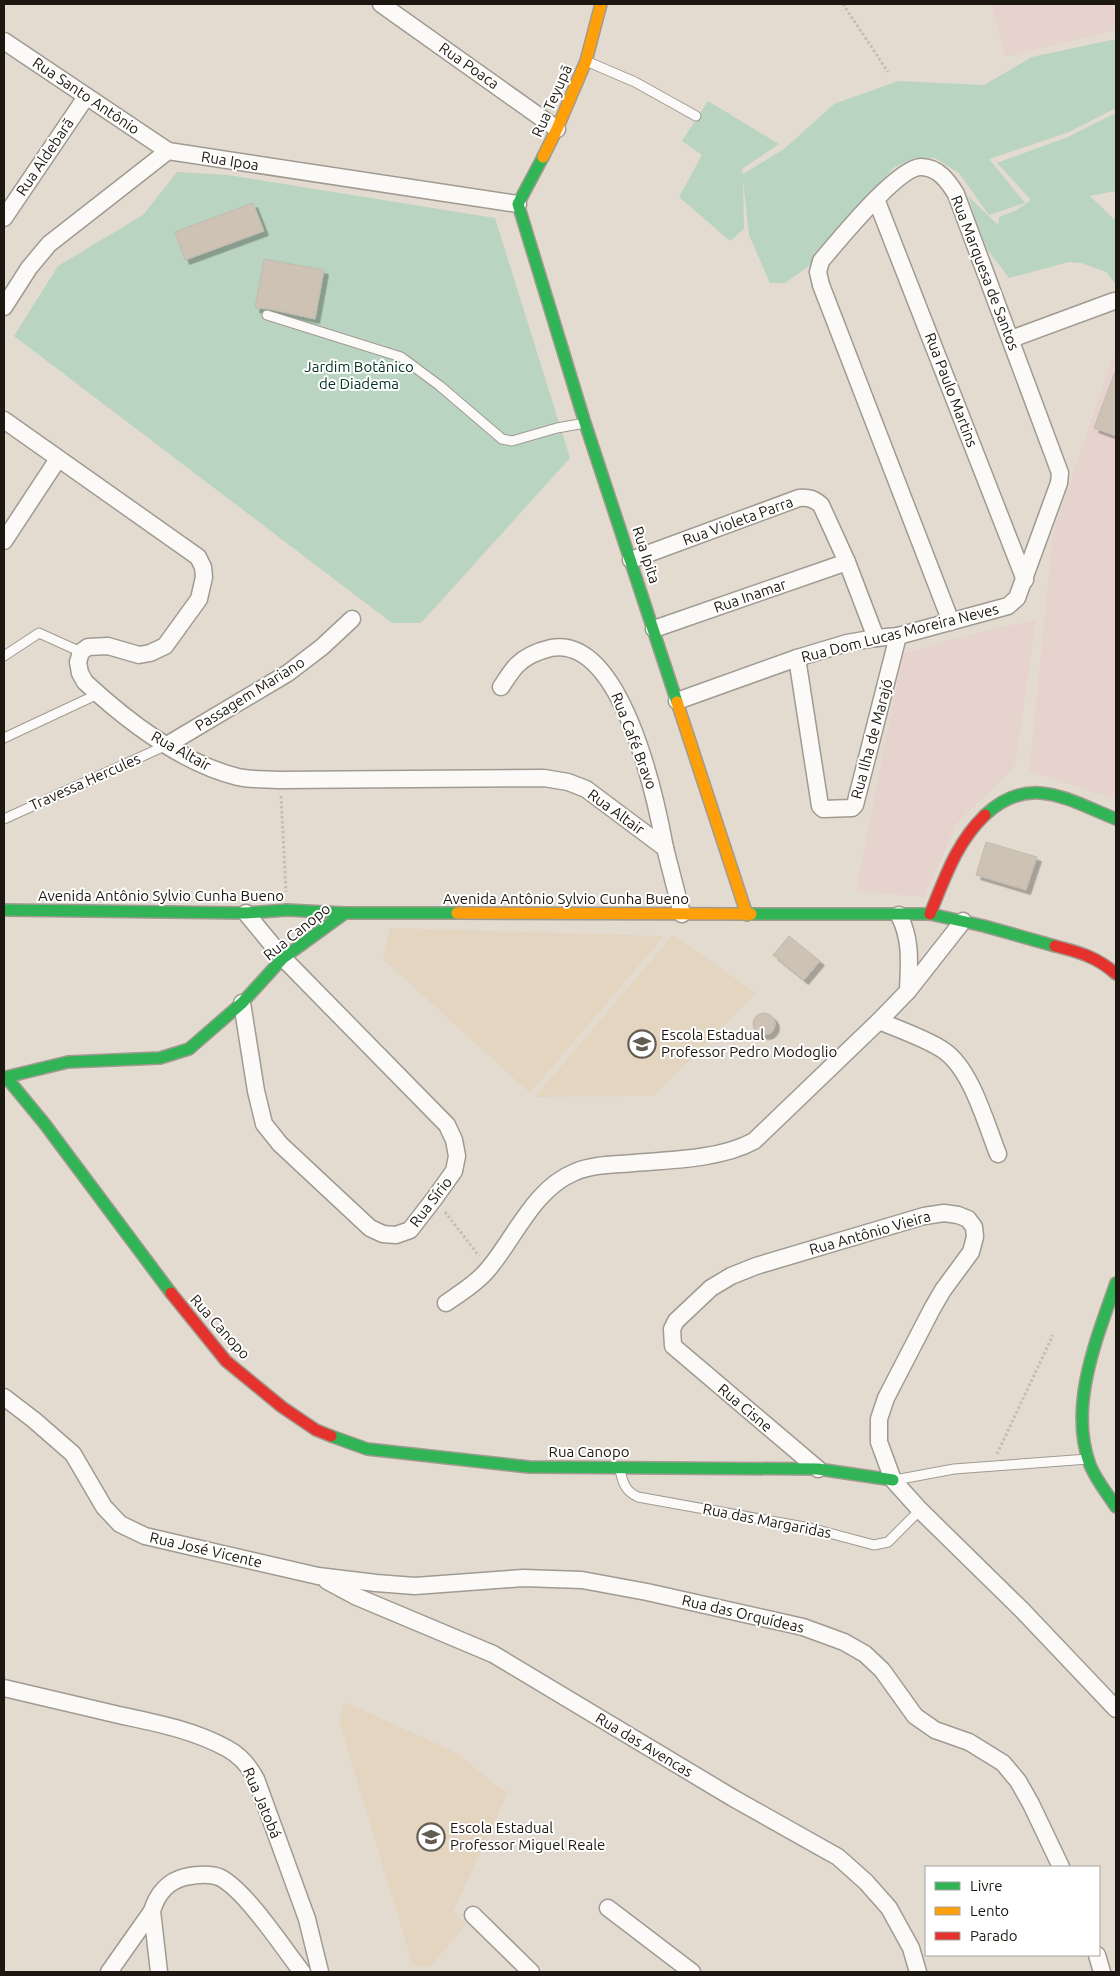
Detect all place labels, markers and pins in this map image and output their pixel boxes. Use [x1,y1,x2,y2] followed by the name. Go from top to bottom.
[661,1026,837,1060] place label: Escola Estadual Professor Pedro Modoglio
[627,1029,657,1059] school or university icon: Escola Estadual Professor Pedro Modoglio
[450,1819,605,1853] place label: Escola Estadual Professor Miguel Reale
[416,1822,446,1852] school or university icon: Escola Estadual Professor Miguel Reale

